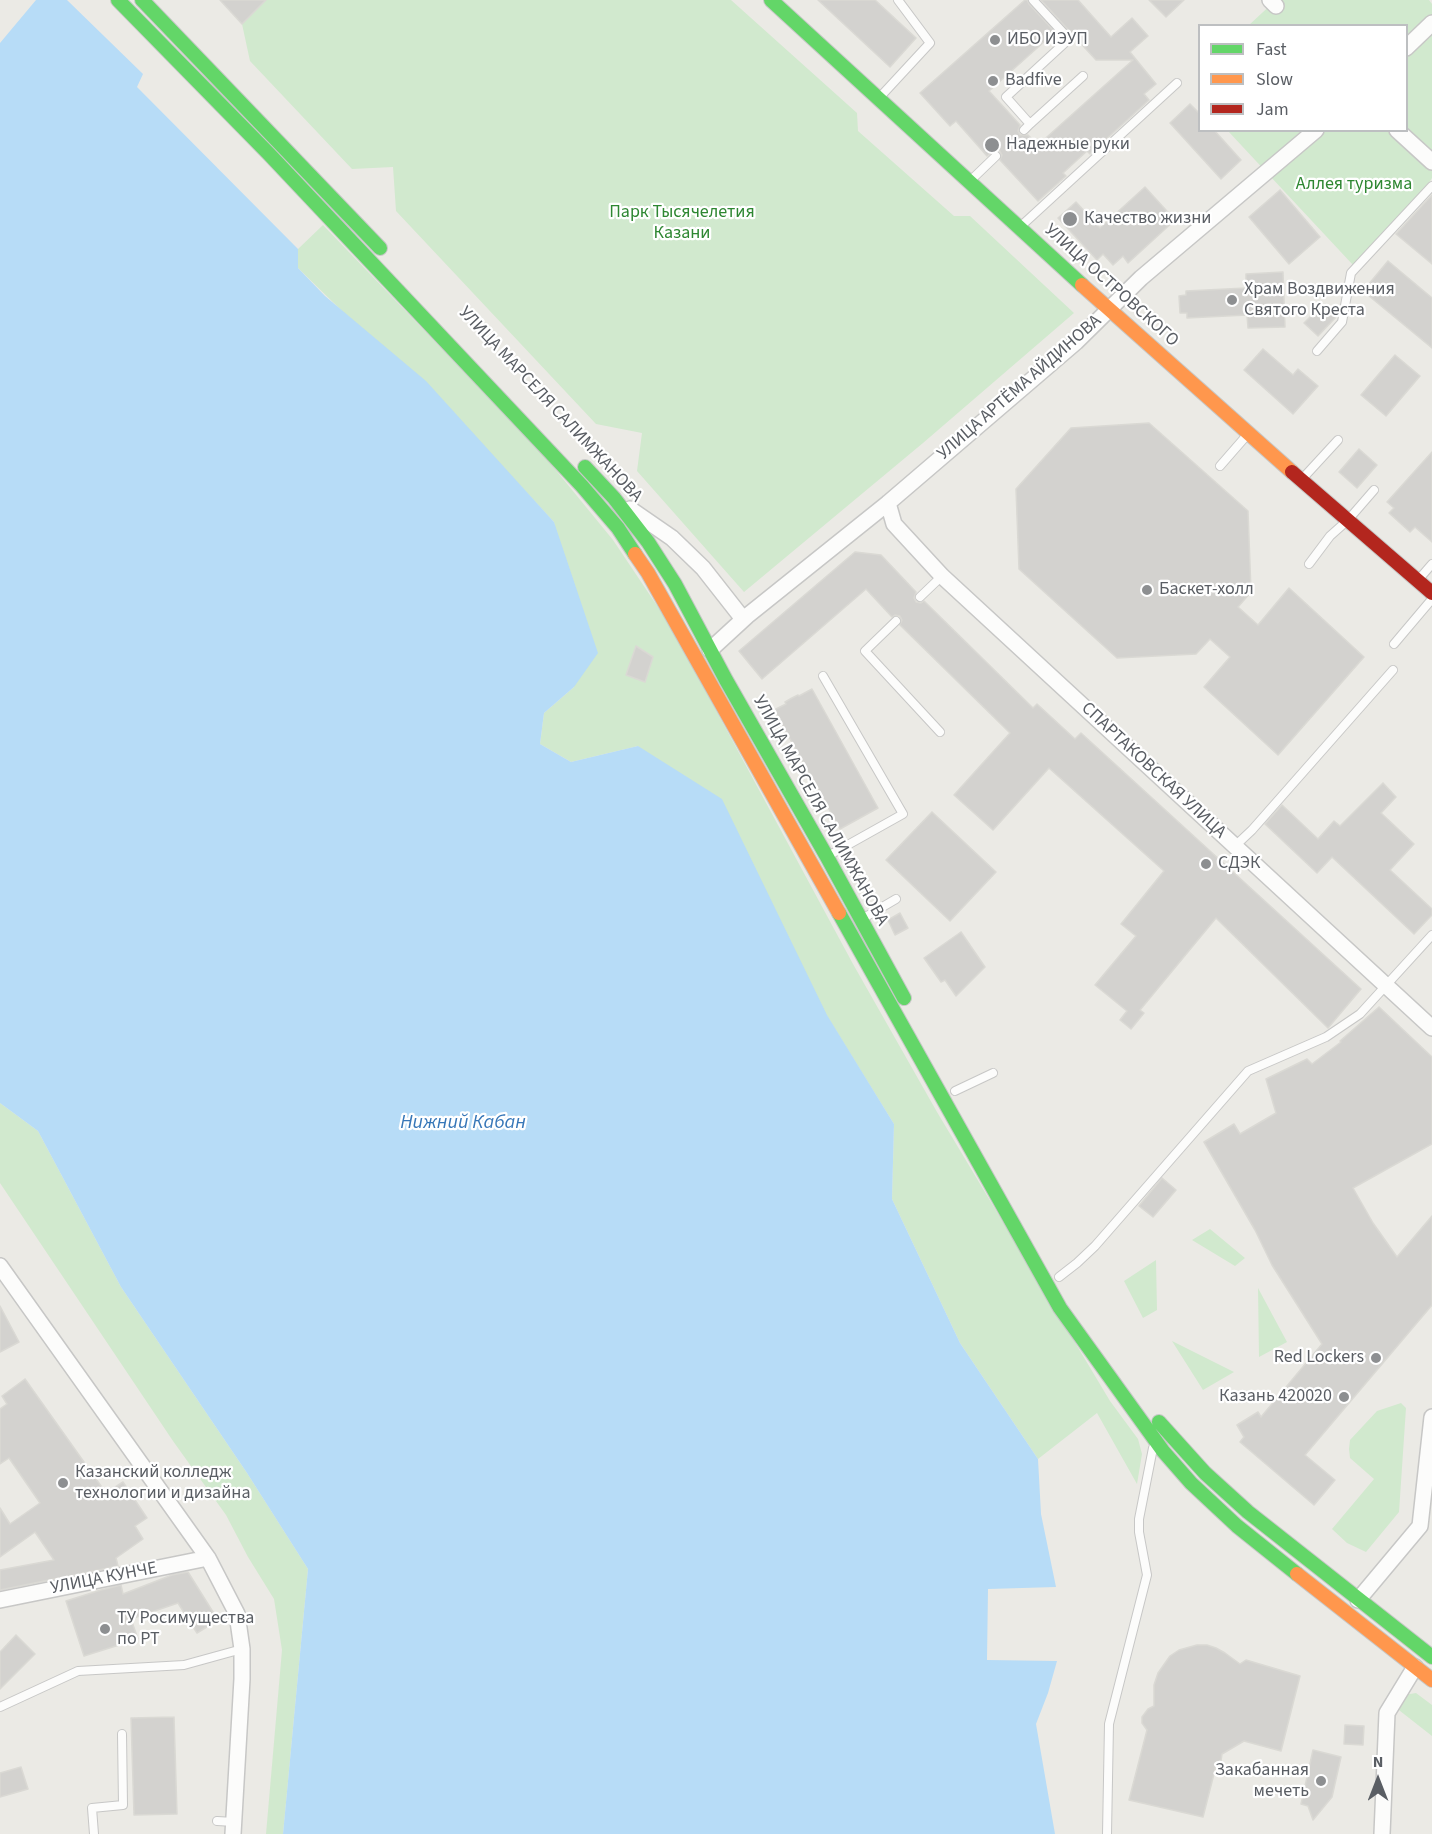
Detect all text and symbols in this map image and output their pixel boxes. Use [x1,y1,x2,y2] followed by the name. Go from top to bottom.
[1198,24,1408,132] legend
[1007,29,1088,51] place label: ИБО ИЭУП
[988,33,1002,47] marker: ИБО ИЭУП
[1256,37,1287,62] text: Fast
[1256,67,1293,92] text: Slow
[1005,70,1062,92] place label: Badfive
[986,74,1000,88] marker: Badfive
[1256,97,1289,122] text: Jam
[1006,134,1130,156] place label: Надежные руки
[983,136,1001,154] marker: Надежные руки
[1296,174,1412,196] park label: Аллея туризма
[609,202,755,244] park label: Парк Тысячелетия Казани
[1084,208,1211,230] place label: Качество жизни
[1061,210,1079,228] marker: Качество жизни
[1039,220,1183,352] street label: УЛИЦА ОСТРОВСКОГО
[1244,279,1395,322] place label: Храм Воздвижения Святого Креста
[1225,293,1239,307] marker: Храм Воздвижения Святого Креста
[454,303,646,507] street label: УЛИЦА МАРСЕЛЯ САЛИМЖАНОВА
[934,311,1106,465] street label: УЛИЦА АРТЁМА АЙДИНОВА
[1159,579,1254,601] place label: Баскет-холл
[1140,583,1154,597] marker: Баскет-холл
[748,692,892,930] street label: УЛИЦА МАРСЕЛЯ САЛИМЖАНОВА
[1076,698,1230,844] street label: СПАРТАКОВСКАЯ УЛИЦА
[1218,853,1260,875] place label: СДЭК
[1199,857,1213,871] marker: СДЭК
[400,1112,526,1136] water label: Нижний Кабан
[1274,1347,1364,1369] place label: Red Lockers
[1369,1351,1383,1365] marker: Red Lockers
[1219,1386,1332,1408] place label: Казань 420020
[1337,1390,1351,1404] marker: Казань 420020
[75,1462,251,1504] place label: Казанский колледж технологии и дизайна
[56,1476,70,1490] marker: Казанский колледж технологии и дизайна
[49,1558,159,1600] street label: УЛИЦА КУНЧЕ
[117,1608,254,1650] place label: ТУ Росимущества по РТ
[98,1622,112,1636] marker: ТУ Росимущества по РТ
[1348,1750,1408,1810] north arrow
[1373,1751,1383,1773] text: N
[1215,1760,1309,1802] place label: Закабанная мечеть
[1314,1774,1328,1788] marker: Закабанная мечеть

